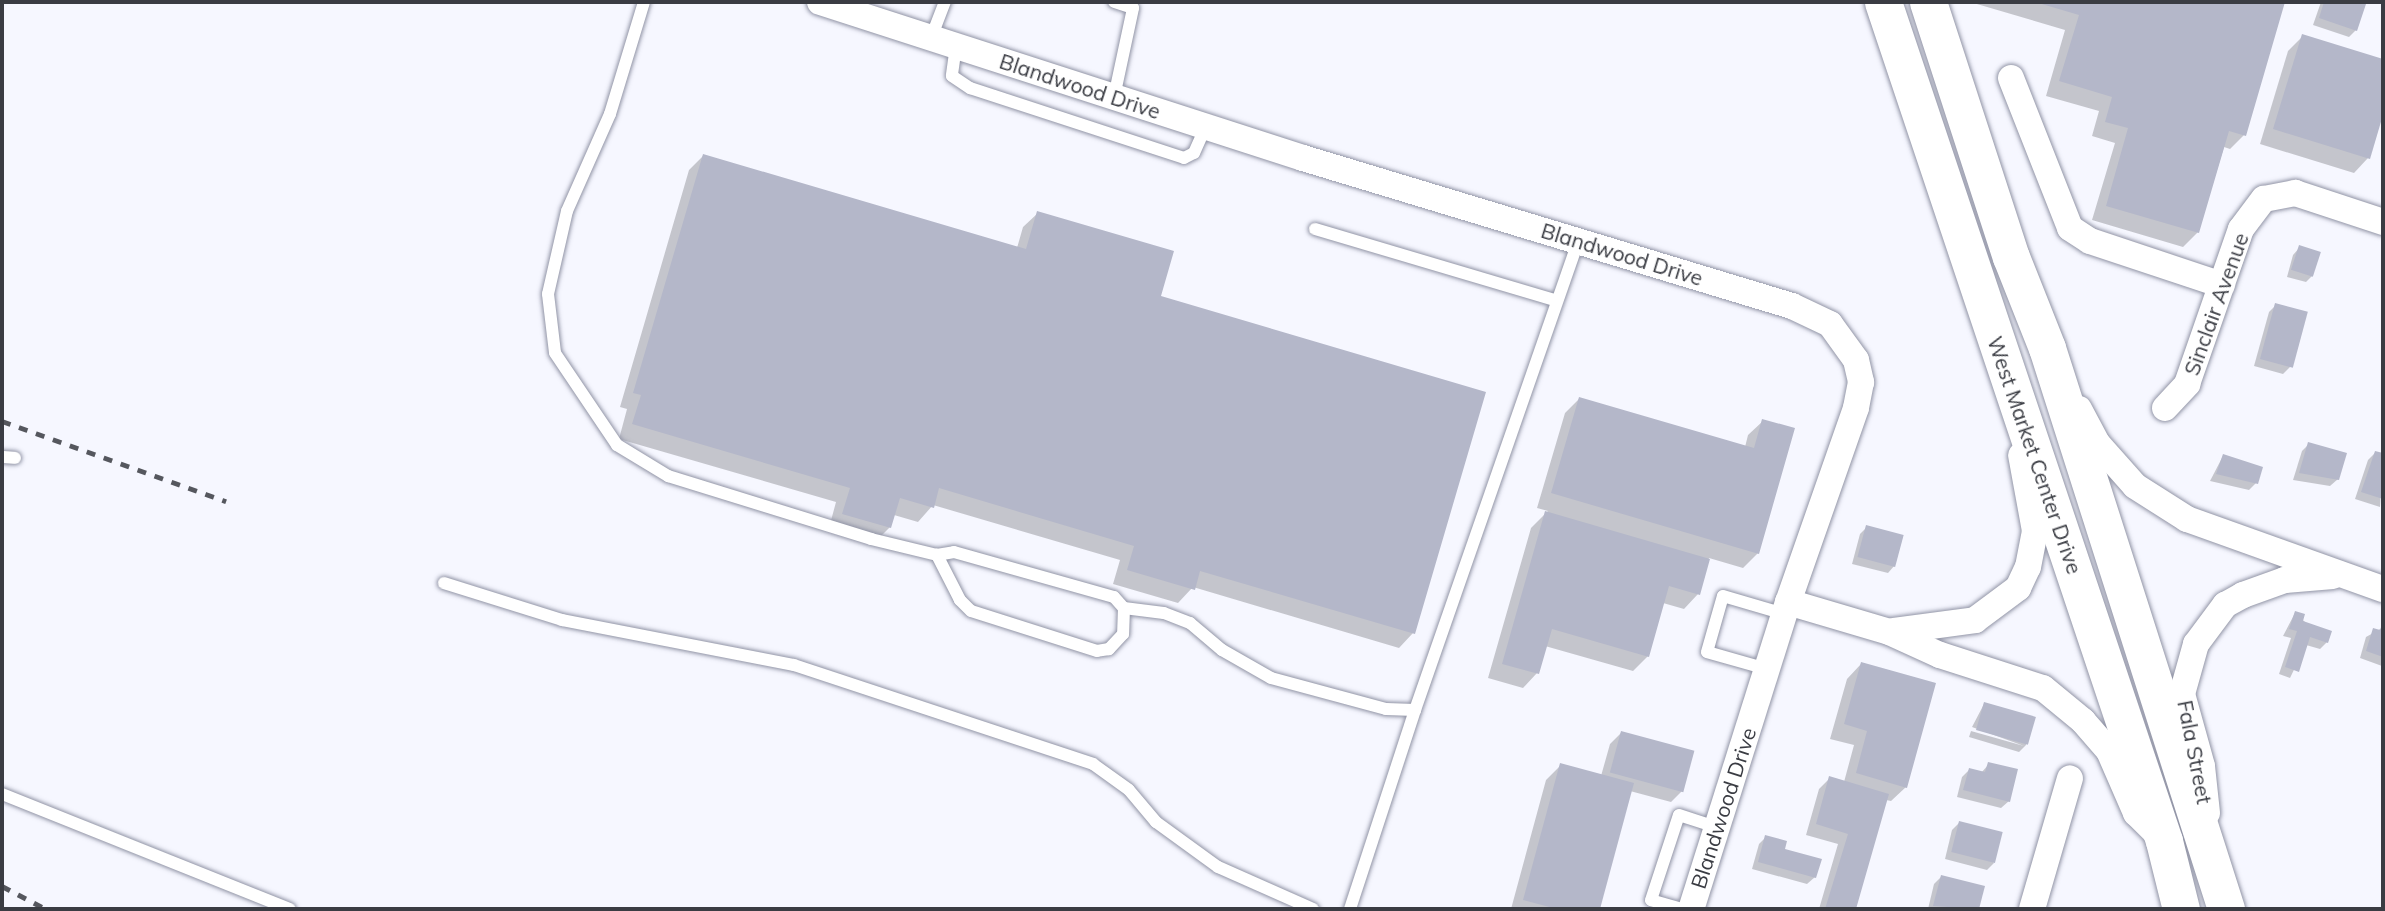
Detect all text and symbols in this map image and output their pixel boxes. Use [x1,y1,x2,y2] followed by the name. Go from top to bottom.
[996,48,1164,124] street label: Blandwood Drive
[1538,217,1706,291] street label: Blandwood Drive
[2179,229,2253,379] street label: Sinclair Avenue
[1982,333,2088,577] street label: West Market Center Drive
[2173,698,2217,806] street label: Fala Street
[1685,724,1761,892] street label: Blandwood Drive

